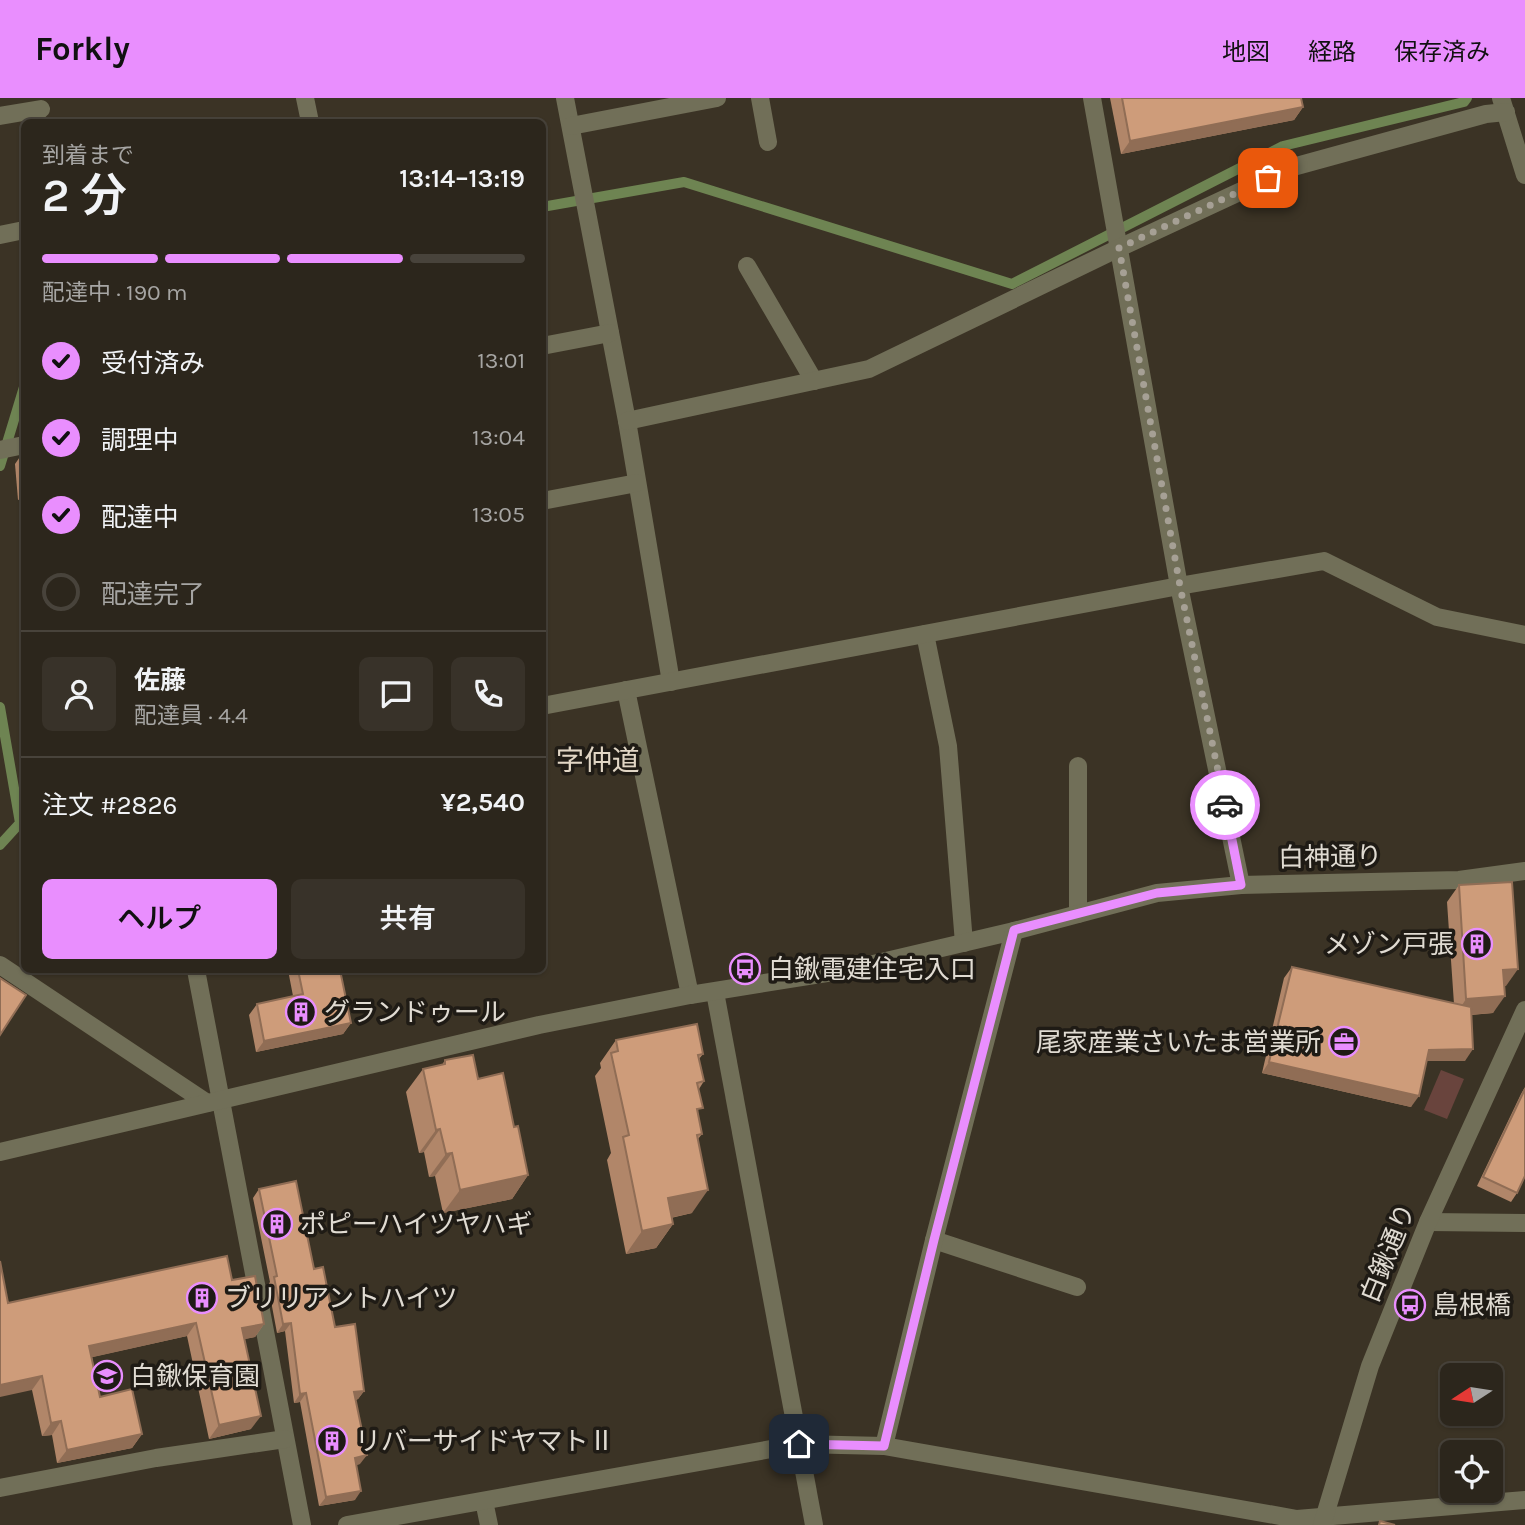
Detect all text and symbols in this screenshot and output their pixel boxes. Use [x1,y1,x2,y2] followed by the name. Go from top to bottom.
[35,30,130,68] text: Forkly
[1222,38,1270,66] text: 地図
[1308,38,1356,66] text: 経路
[1394,38,1490,66] text: 保存済み
[42,142,134,169] text: 到着まで
[1238,148,1298,208] pin
[1249,159,1287,197] icon: bag
[399,163,525,194] text: 13:14–13:19
[42,169,127,223] text: 2 分
[42,279,188,306] text: 配達中 · 190 m
[42,342,80,380] icon: check
[477,347,525,374] text: 13:01
[101,348,205,379] text: 受付済み
[42,419,80,457] icon: check
[472,424,525,451] text: 13:04
[101,425,179,456] text: 調理中
[42,496,80,534] icon: check
[472,501,525,528] text: 13:05
[101,502,179,533] text: 配達中
[101,579,205,610] text: 配達完了
[42,657,116,731] button: person
[359,657,433,731] button: chat
[451,657,525,731] button: phone
[134,665,186,696] text: 佐藤
[134,702,248,729] text: 配達員 · 4.4
[556,744,640,777] district label: 字仲道
[1190,770,1260,840] courier
[1206,786,1244,824] icon: car
[440,787,525,818] text: ¥2,540
[42,790,177,821] text: 注文 #2826
[1278,841,1382,873] street label: 白神通り
[42,879,277,959] button: ヘルプ
[291,879,525,959] button: 共有
[1460,927,1494,961] building icon: メゾン戸張
[1324,929,1454,960] place label: メゾン戸張
[728,952,762,986] bus stop icon: 白鍬電建住宅入口
[768,954,976,985] place label: 白鍬電建住宅入口
[284,995,318,1029] building icon: グランドゥール
[324,997,506,1028] place label: グランドゥール
[1327,1025,1361,1059] office icon: 尾家産業さいたま営業所
[1036,1027,1321,1058] place label: 尾家産業さいたま営業所
[1354,1199,1422,1307] street label: 白鍬通り
[260,1207,294,1241] building icon: ポピーハイツヤハギ
[300,1209,532,1240] place label: ポピーハイツヤハギ
[185,1281,219,1315] building icon: ブリリアントハイツ
[225,1283,457,1314] place label: ブリリアントハイツ
[1393,1288,1427,1322] bus stop icon: 島根橋
[1433,1290,1511,1321] place label: 島根橋
[90,1359,124,1393] school or university icon: 白鍬保育園
[130,1361,260,1392] place label: 白鍬保育園
[1440,1363,1503,1426] north arrow
[1440,1363,1503,1503] map controls
[769,1414,829,1474] pin
[315,1424,349,1458] building icon: リバーサイドヤマトⅡ
[780,1425,818,1463] icon: home
[355,1426,614,1457] place label: リバーサイドヤマトⅡ
[1440,1440,1503,1503] button: locate

